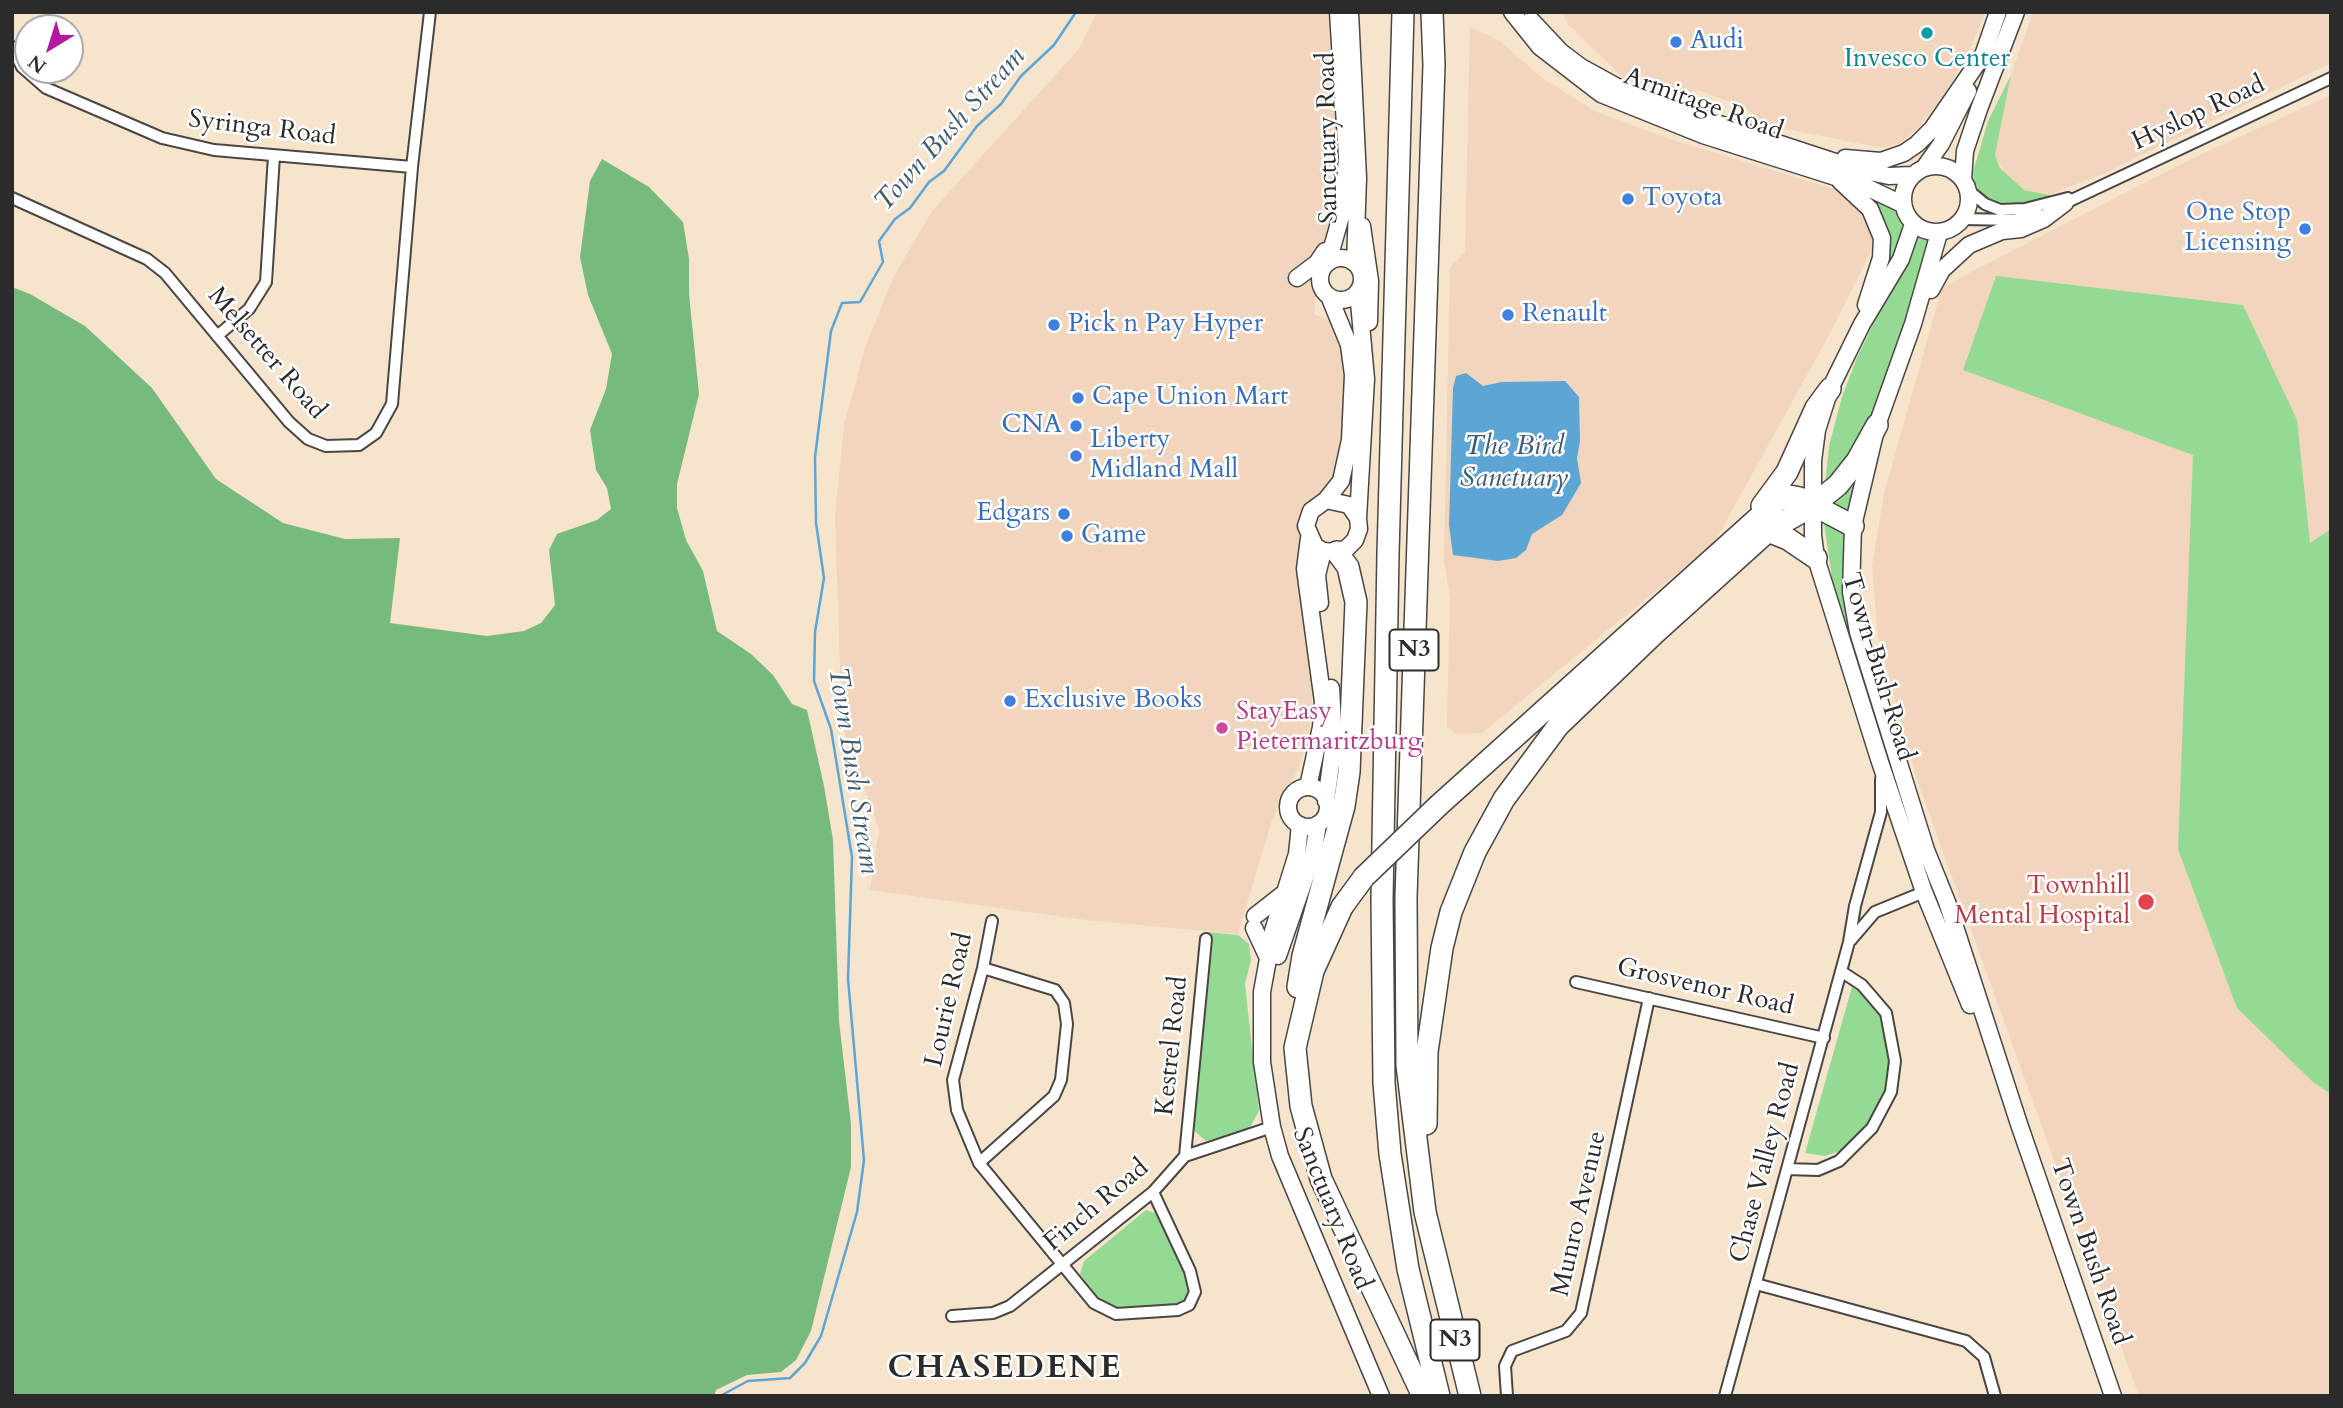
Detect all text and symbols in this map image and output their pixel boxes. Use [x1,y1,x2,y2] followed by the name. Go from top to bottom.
[14,14,84,84] north arrow
[1919,25,1935,41] marker: Invesco Center
[1690,26,1744,58] place label: Audi
[1668,34,1684,50] marker: Audi
[868,41,1034,219] water label: Town Bush Stream
[1844,44,2010,76] place label: Invesco Center
[23,49,52,79] text: N
[1312,52,1346,224] street label: Sanctuary Road
[1619,62,1787,148] street label: Armitage Road
[2128,70,2270,158] street label: Hyslop Road
[187,104,337,154] street label: Syringa Road
[1642,183,1722,215] place label: Toyota
[1620,191,1636,207] marker: Toyota
[2184,198,2291,260] place label: One Stop Licensing
[2297,221,2313,237] marker: One Stop Licensing
[200,281,332,427] street label: Melsetter Road
[1522,299,1607,331] place label: Renault
[1500,307,1516,323] marker: Renault
[1068,309,1263,341] place label: Pick n Pay Hyper
[1046,317,1062,333] marker: Pick n Pay Hyper
[1092,382,1288,414] place label: Cape Union Mart
[1070,390,1086,406] marker: Cape Union Mart
[1001,410,1062,442] place label: CNA
[1068,418,1084,434] marker: CNA
[1090,425,1238,486] place label: Liberty Midland Mall
[1460,431,1568,497] water label: The Bird Sanctuary
[1068,448,1084,464] marker: Liberty Midland Mall
[976,498,1050,530] place label: Edgars
[1056,506,1072,522] marker: Edgars
[1081,520,1147,552] place label: Game
[1059,528,1075,544] marker: Game
[1834,569,1920,765] street label: Town Bush Road
[1390,630,1438,670] road number: N3
[819,665,885,877] water label: Town Bush Stream
[1024,685,1202,717] place label: Exclusive Books
[1002,693,1018,709] marker: Exclusive Books
[1236,697,1422,758] place label: StayEasy Pietermaritzburg
[1214,720,1230,736] marker: StayEasy Pietermaritzburg
[1954,871,2130,932] place label: Townhill Mental Hospital
[2136,892,2156,912] marker: Townhill Mental Hospital
[919,930,981,1070] street label: Lourie Road
[1614,953,1796,1023] street label: Grosvenor Road
[1150,975,1196,1117] street label: Kestrel Road
[1724,1059,1808,1267] street label: Chase Valley Road
[1284,1123,1378,1295] street label: Sanctuary Road
[1546,1128,1614,1300] street label: Munro Avenue
[1038,1153,1156,1259] street label: Finch Road
[2043,1155,2135,1349] street label: Town Bush Road
[1430,1320,1480,1360] road number: N3
[889,1349,1121,1389] district label: CHASEDENE

